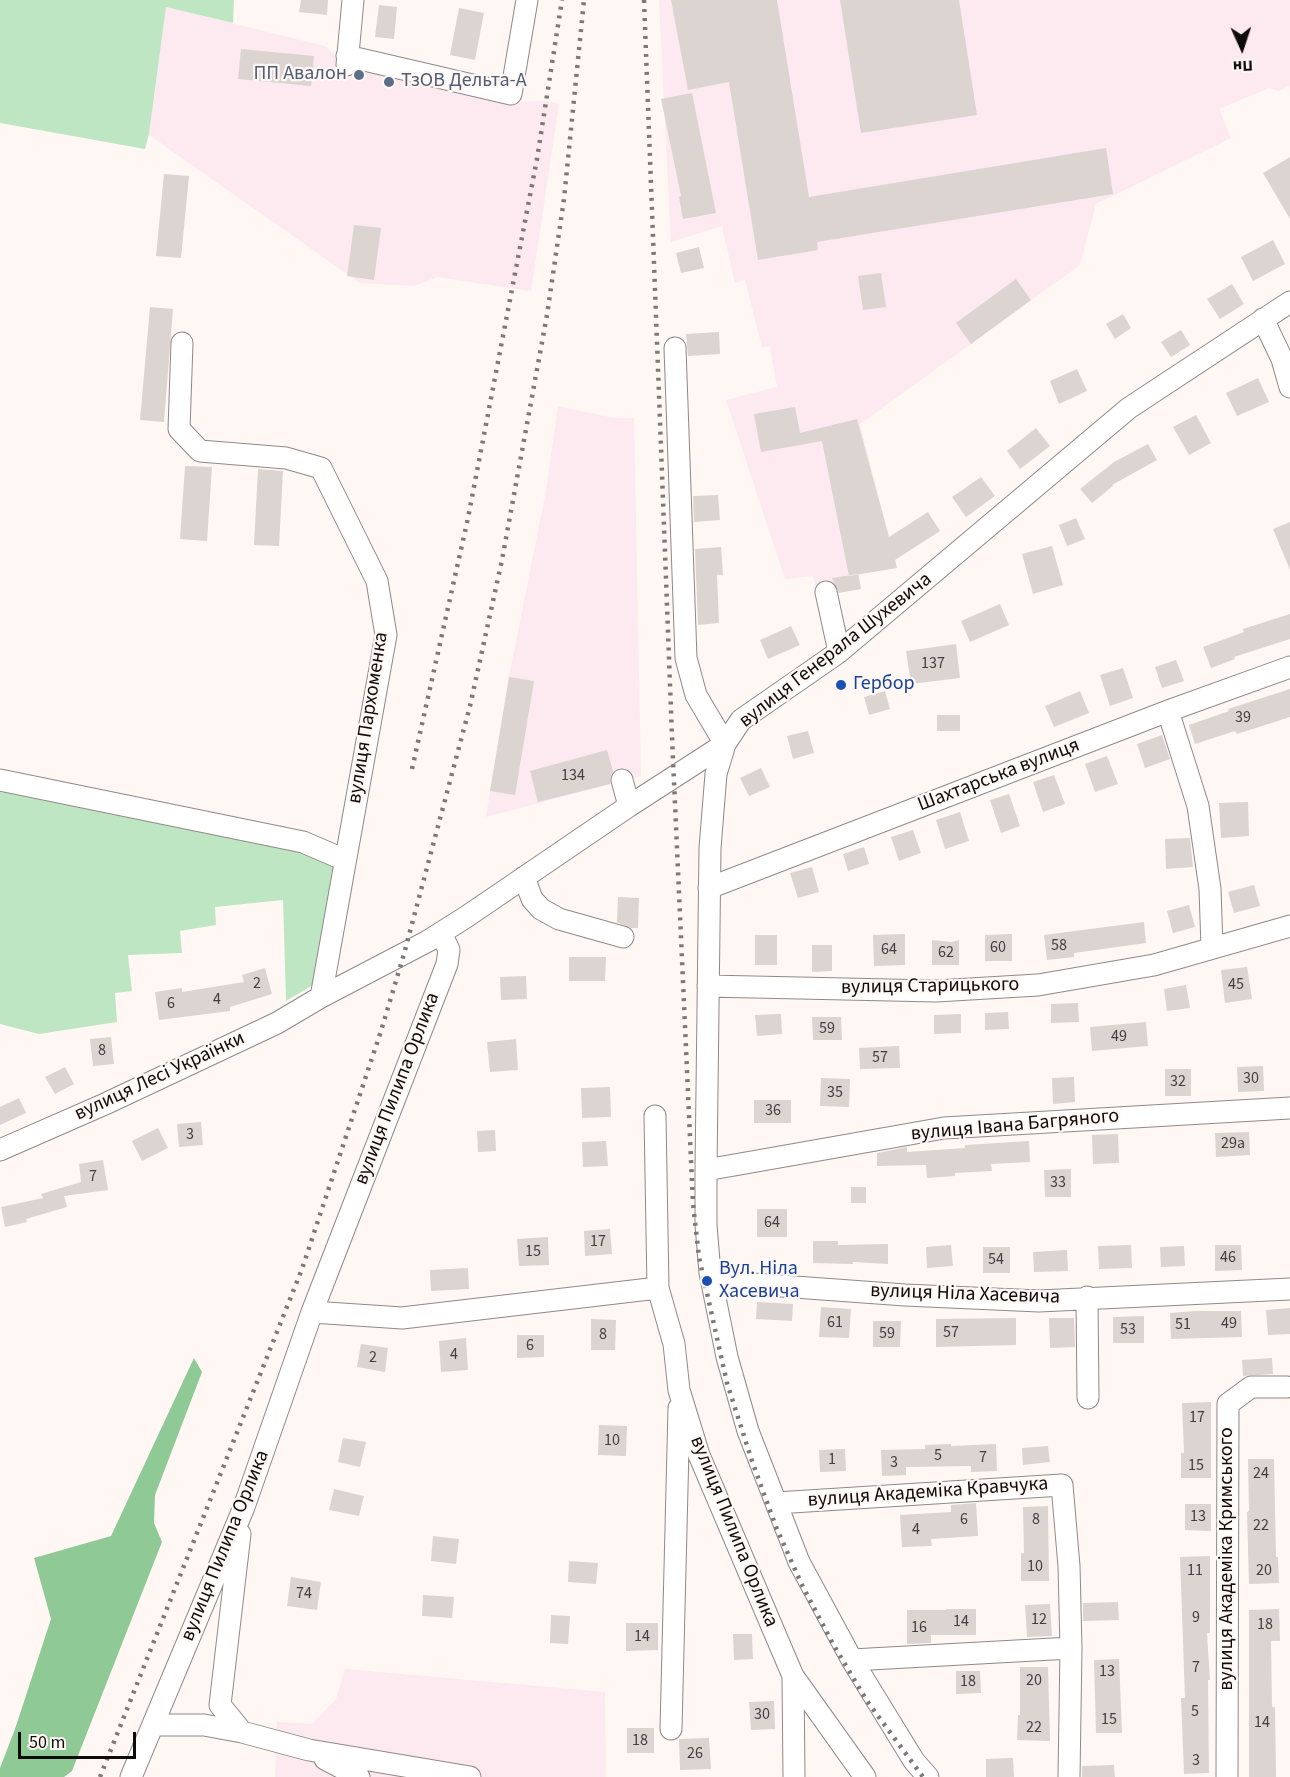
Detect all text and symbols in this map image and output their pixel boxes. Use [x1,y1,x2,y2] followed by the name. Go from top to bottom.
[1212,18,1272,78] north arrow
[1232,54,1253,77] text: Пн
[253,63,347,87] place label: ПП Авалон
[352,68,366,82] marker: ПП Авалон
[401,70,527,94] place label: ТзОВ Дельта-А
[382,75,396,89] marker: ТзОВ Дельта-А
[735,568,937,734] street label: вулиця Генерала Шухевича
[344,630,394,806] street label: вулиця Пархоменка
[921,654,945,674] house number: 137
[853,673,915,697] place label: Гербор
[834,678,848,692] marker: Гербор
[1235,708,1251,728] house number: 39
[915,734,1083,818] street label: Шахтарська вулиця
[561,766,585,786] house number: 134
[1051,936,1067,956] house number: 58
[990,938,1006,958] house number: 60
[881,940,897,960] house number: 64
[938,943,954,963] house number: 62
[841,973,1019,1001] street label: вулиця Старицького
[253,974,261,994] house number: 2
[1228,975,1244,995] house number: 45
[350,989,446,1189] street label: вулиця Пилипа Орлика
[213,990,221,1010] house number: 4
[167,994,175,1014] house number: 6
[819,1019,835,1039] house number: 59
[71,1027,249,1127] street label: вулиця Лесі Українки
[1111,1027,1127,1047] house number: 49
[98,1041,106,1061] house number: 8
[872,1048,888,1068] house number: 57
[1243,1069,1259,1089] house number: 30
[1170,1072,1186,1092] house number: 32
[827,1083,843,1103] house number: 35
[765,1101,781,1121] house number: 36
[910,1105,1120,1147] street label: вулиця Івана Багряного
[186,1125,194,1145] house number: 3
[1221,1134,1245,1154] house number: 29а
[89,1167,97,1187] house number: 7
[1050,1173,1066,1193] house number: 33
[764,1213,780,1233] house number: 64
[590,1232,606,1252] house number: 17
[525,1242,541,1262] house number: 15
[1220,1248,1236,1268] house number: 46
[988,1250,1004,1270] house number: 54
[719,1258,800,1305] place label: Вул. Ніла Хасевича
[700,1274,714,1288] marker: Вул. Ніла Хасевича
[870,1280,1060,1310] street label: вулиця Ніла Хасевича
[827,1313,843,1333] house number: 61
[1221,1314,1237,1334] house number: 49
[1175,1315,1191,1335] house number: 51
[1120,1320,1136,1340] house number: 53
[943,1323,959,1343] house number: 57
[879,1324,895,1344] house number: 59
[599,1325,607,1345] house number: 8
[526,1336,534,1356] house number: 6
[450,1345,458,1365] house number: 4
[369,1348,377,1368] house number: 2
[1189,1408,1205,1428] house number: 17
[1216,1427,1240,1691] street label: вулиця Академіка Кримського
[604,1431,620,1451] house number: 10
[684,1433,782,1631] street label: вулиця Пилипа Орлика
[934,1446,942,1466] house number: 5
[177,1447,275,1645] street label: вулиця Пилипа Орлика
[979,1448,987,1468] house number: 7
[828,1450,836,1470] house number: 1
[890,1453,898,1473] house number: 3
[1188,1456,1204,1476] house number: 15
[1253,1464,1269,1484] house number: 24
[807,1473,1049,1513] street label: вулиця Академіка Кравчука
[1190,1507,1206,1527] house number: 13
[960,1510,968,1530] house number: 6
[1032,1510,1040,1530] house number: 8
[1253,1516,1269,1536] house number: 22
[912,1520,920,1540] house number: 4
[1027,1557,1043,1577] house number: 10
[1187,1561,1203,1581] house number: 11
[1256,1561,1272,1581] house number: 20
[296,1584,312,1604] house number: 74
[1192,1608,1200,1628] house number: 9
[1031,1610,1047,1630] house number: 12
[953,1612,969,1632] house number: 14
[1257,1615,1273,1635] house number: 18
[911,1618,927,1638] house number: 16
[634,1627,650,1647] house number: 14
[1192,1658,1200,1678] house number: 7
[1099,1662,1115,1682] house number: 13
[1026,1671,1042,1691] house number: 20
[960,1672,976,1692] house number: 18
[1191,1702,1199,1722] house number: 5
[754,1705,770,1725] house number: 30
[1101,1710,1117,1730] house number: 15
[1254,1713,1270,1733] house number: 14
[1026,1718,1042,1738] house number: 22
[21,1720,140,1758] scale bar
[29,1730,65,1755] text: 50 m
[632,1731,648,1751] house number: 18
[687,1744,703,1764] house number: 26
[1192,1751,1200,1771] house number: 3

